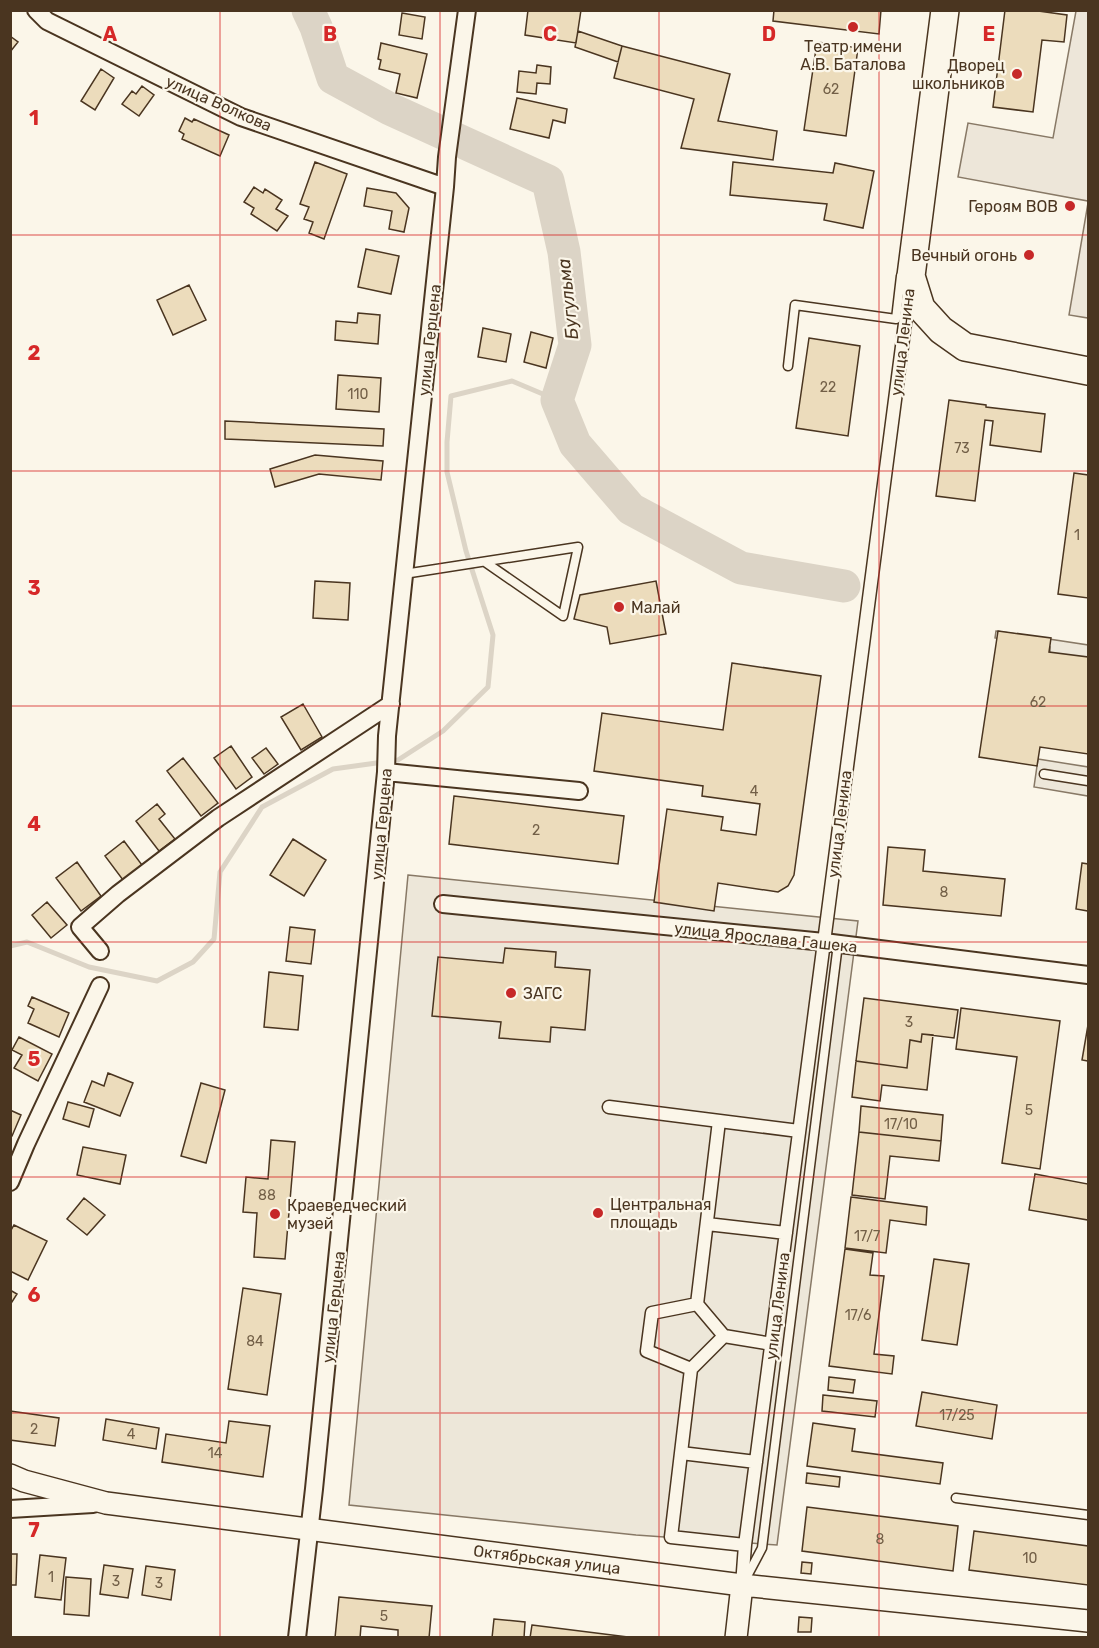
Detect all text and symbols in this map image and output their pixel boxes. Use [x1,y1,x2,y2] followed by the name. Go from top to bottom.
[846,20,860,34] marker: Театр имени А.В. Баталова
[103,22,118,46] text: A
[323,22,337,46] text: B
[543,22,557,46] text: C
[762,22,776,46] text: D
[983,22,995,46] text: E
[800,37,906,74] place label: Театр имени А.В. Баталова
[912,56,1005,93] place label: Дворец школьников
[1010,67,1024,81] marker: Дворец школьников
[163,72,275,135] street label: улица Волкова
[823,81,839,98] house number: 62
[29,106,39,130] text: 1
[968,197,1058,216] place label: Героям ВОВ
[1063,199,1077,213] marker: Героям ВОВ
[911,246,1017,265] place label: Вечный огонь
[1022,248,1036,262] marker: Вечный огонь
[553,257,583,340] water label: Бугульма
[414,283,445,397] street label: улица Герцена
[886,287,919,397] street label: улица Ленина
[28,341,41,365] text: 2
[820,379,836,396] house number: 22
[348,386,369,403] house number: 110
[954,440,970,457] house number: 73
[1074,527,1080,544] house number: 1
[27,576,41,600] text: 3
[631,598,680,617] place label: Малай
[612,600,626,614] marker: Малай
[1030,694,1046,711] house number: 62
[367,767,396,881] street label: улица Герцена
[823,769,856,879] street label: улица Ленина
[750,783,759,800] house number: 4
[27,812,41,836] text: 4
[532,822,540,839] house number: 2
[940,884,949,901] house number: 8
[673,918,858,957] street label: улица Ярослава Гашека
[523,984,562,1003] place label: ЗАГС
[504,986,518,1000] marker: ЗАГС
[905,1014,913,1031] house number: 3
[28,1047,41,1071] text: 5
[1025,1102,1033,1119] house number: 5
[884,1116,918,1133] house number: 17/10
[258,1187,276,1204] house number: 88
[610,1195,712,1232] place label: Центральная площадь
[287,1196,407,1233] place label: Краеведческий музей
[591,1206,605,1220] marker: Центральная площадь
[268,1207,282,1221] marker: Краеведческий музей
[854,1228,880,1245] house number: 17/7
[318,1250,349,1364] street label: улица Герцена
[761,1251,794,1361] street label: улица Ленина
[27,1283,41,1307] text: 6
[845,1307,871,1324] house number: 17/6
[246,1333,264,1350] house number: 84
[939,1407,975,1424] house number: 17/25
[30,1421,38,1438] house number: 2
[127,1426,136,1443] house number: 4
[208,1445,223,1462] house number: 14
[28,1518,40,1542] text: 7
[876,1531,885,1548] house number: 8
[472,1541,622,1578] street label: Октябрьская улица
[1023,1550,1038,1567] house number: 10
[48,1569,54,1586] house number: 1
[112,1573,120,1590] house number: 3
[155,1575,163,1592] house number: 3
[380,1608,388,1625] house number: 5

